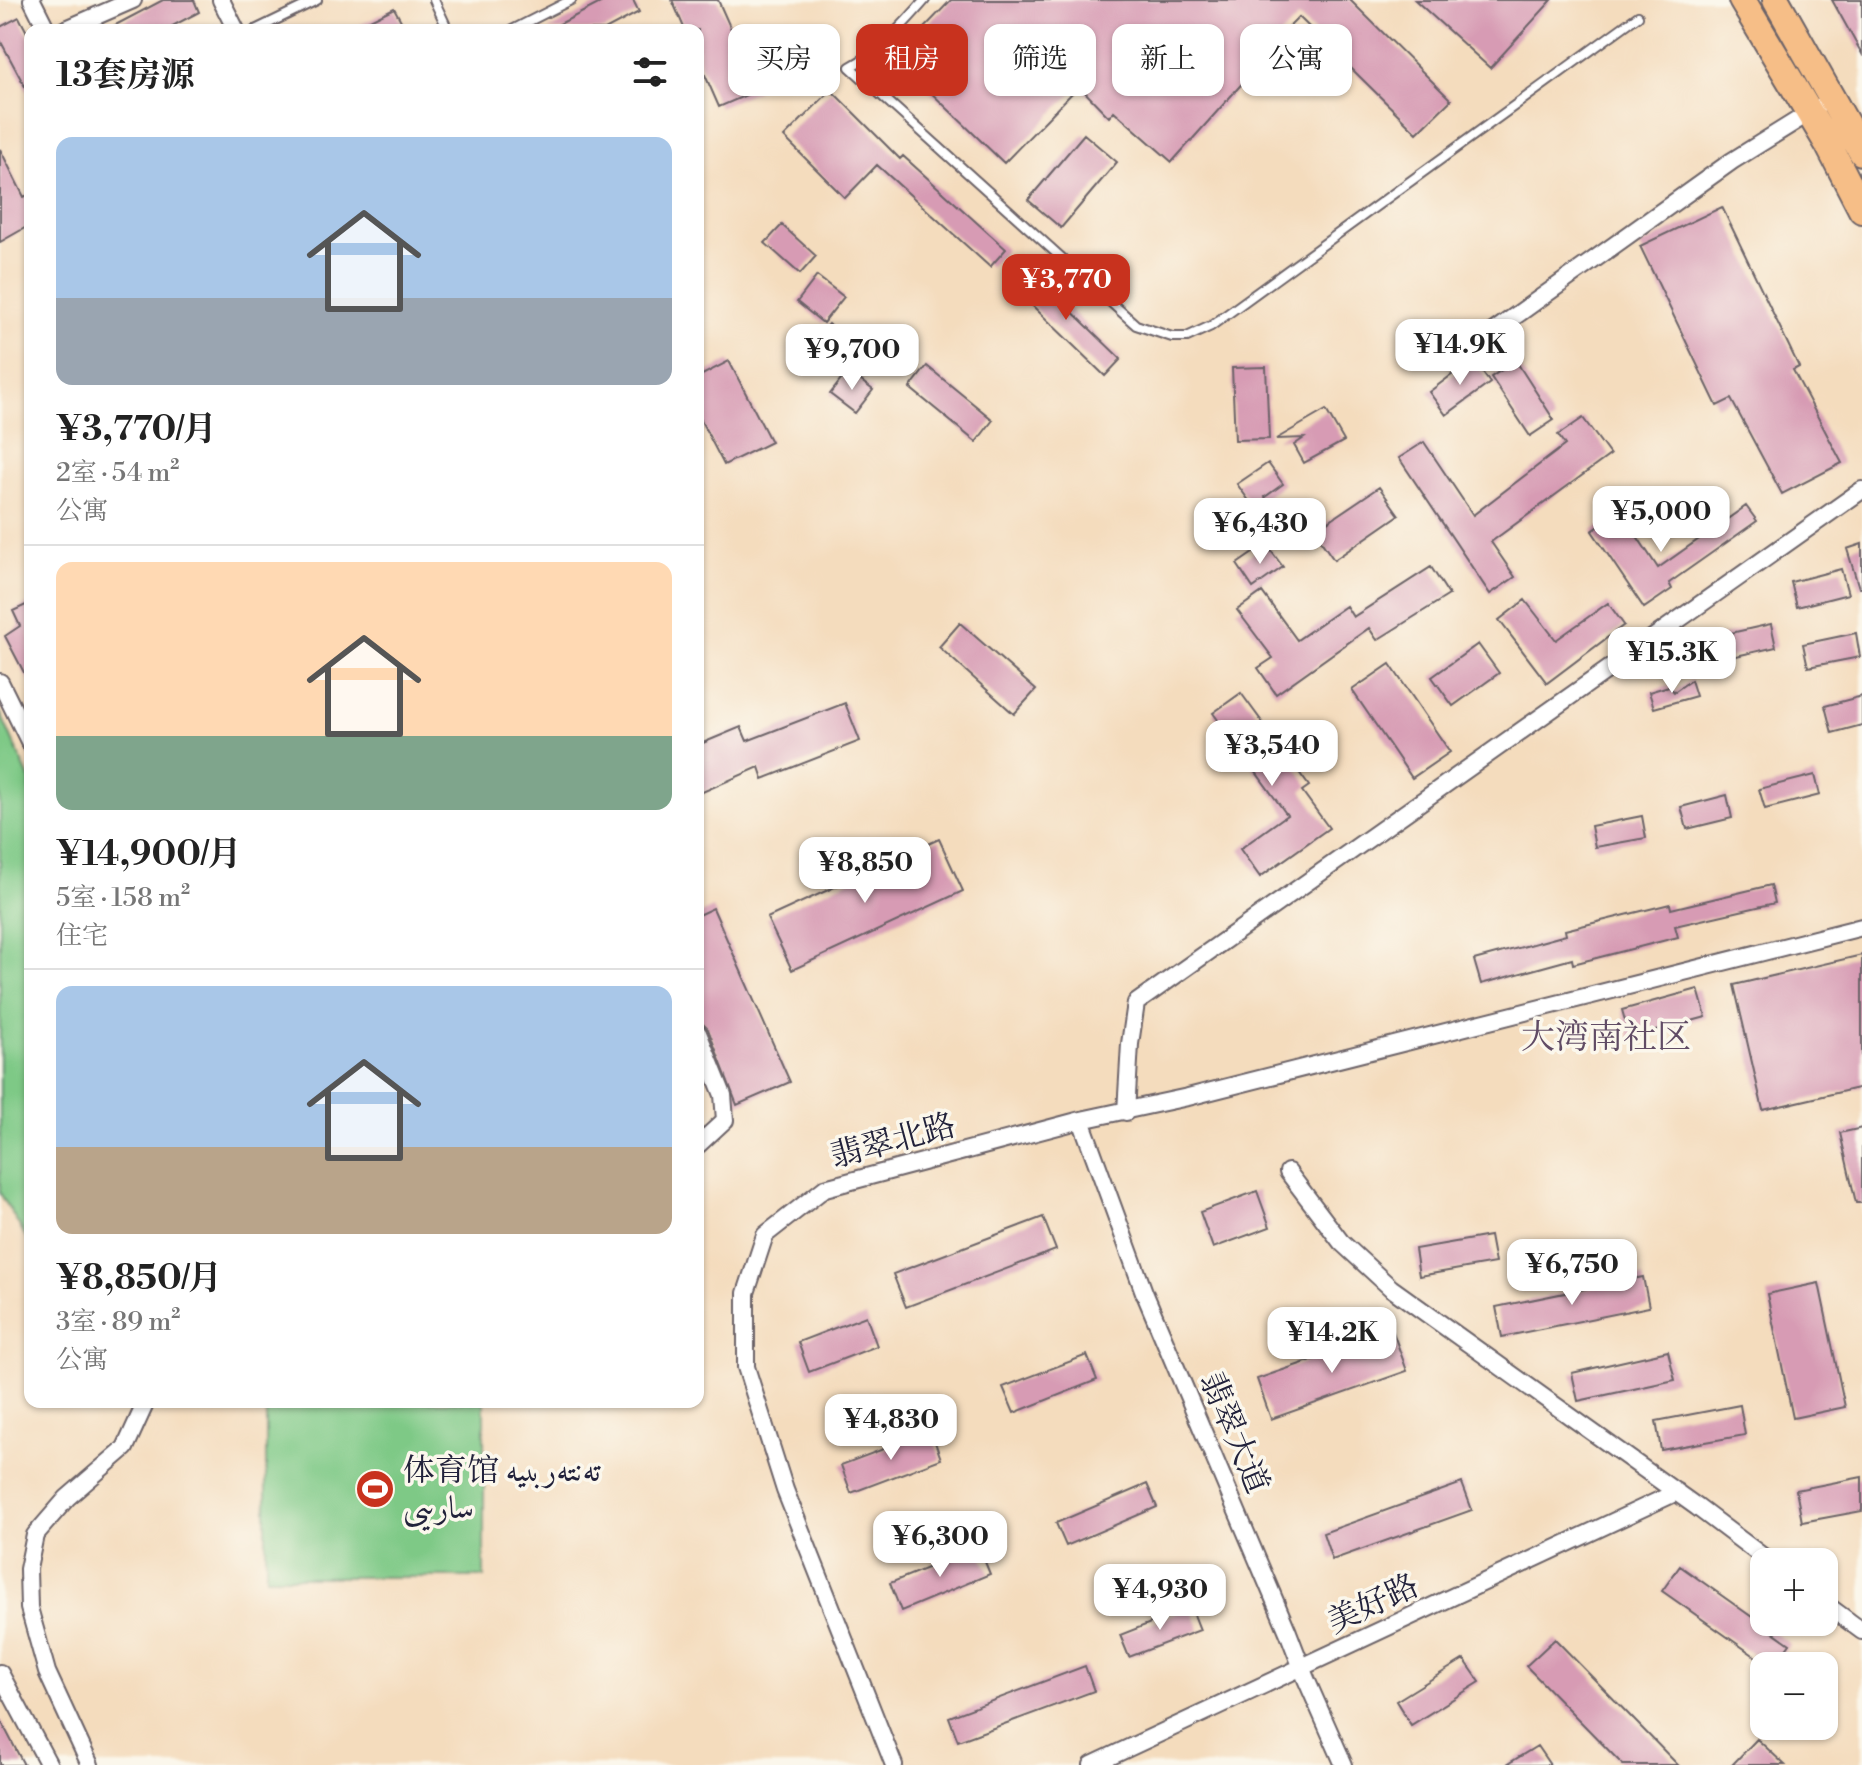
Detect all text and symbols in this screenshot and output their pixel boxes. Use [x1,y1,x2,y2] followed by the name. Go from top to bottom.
[728,24,840,96] chip: 买房
[856,24,968,96] chip: 租房
[984,24,1096,96] chip: 筛选
[1112,24,1224,96] chip: 新上
[1240,24,1352,96] chip: 公寓
[628,50,672,94] icon: filters
[56,55,195,97] text: 13套房源
[292,189,436,333] icon: home
[1001,254,1131,322] pin: ¥3,770
[1020,264,1112,296] text: ¥3,770
[1395,319,1525,387] pin: ¥14.9K
[787,324,917,392] pin: ¥9,700
[1413,329,1507,361] text: ¥14.9K
[804,334,900,366] text: ¥9,700
[56,409,217,451] text: ¥3,770/月
[56,457,179,489] text: 2室 · 54 m²
[1596,486,1726,554] pin: ¥5,000
[56,495,108,527] text: 公寓
[1611,496,1711,528] text: ¥5,000
[1195,498,1325,566] pin: ¥6,430
[1212,508,1308,540] text: ¥6,430
[292,614,436,758] icon: home
[1607,627,1737,695] pin: ¥15.3K
[1626,637,1718,669] text: ¥15.3K
[1207,720,1337,788] pin: ¥3,540
[1224,730,1320,762] text: ¥3,540
[56,834,241,876] text: ¥14,900/月
[800,837,930,905] pin: ¥8,850
[817,847,913,879] text: ¥8,850
[56,882,190,914] text: 5室 · 158 m²
[56,920,108,952] text: 住宅
[1521,1017,1691,1059] district label: 大湾南社区
[292,1038,436,1182] icon: home
[826,1105,960,1177] street label: 翡翠北路
[1507,1239,1637,1307] pin: ¥6,750
[1525,1249,1619,1281] text: ¥6,750
[56,1258,222,1300] text: ¥8,850/月
[56,1306,180,1338] text: 3室 · 89 m²
[1267,1307,1397,1375] pin: ¥14.2K
[1285,1317,1379,1349] text: ¥14.2K
[56,1344,108,1376] text: 公寓
[1191,1366,1277,1500] street label: 翡翠大道
[826,1394,956,1462] pin: ¥4,830
[843,1404,939,1436] text: ¥4,830
[403,1451,602,1532] place label: 体育馆 تەنتەربىيە سارىيى
[354,1468,396,1510] sports icon: 体育馆 تەنتەربىيە سارىيى
[875,1511,1005,1579] pin: ¥6,300
[891,1521,989,1553] text: ¥6,300
[1750,1548,1838,1740] map controls
[1750,1548,1838,1636] button: +
[1095,1564,1225,1632] pin: ¥4,930
[1321,1566,1425,1642] street label: 美好路
[1112,1574,1208,1606] text: ¥4,930
[1750,1652,1838,1740] button: −

